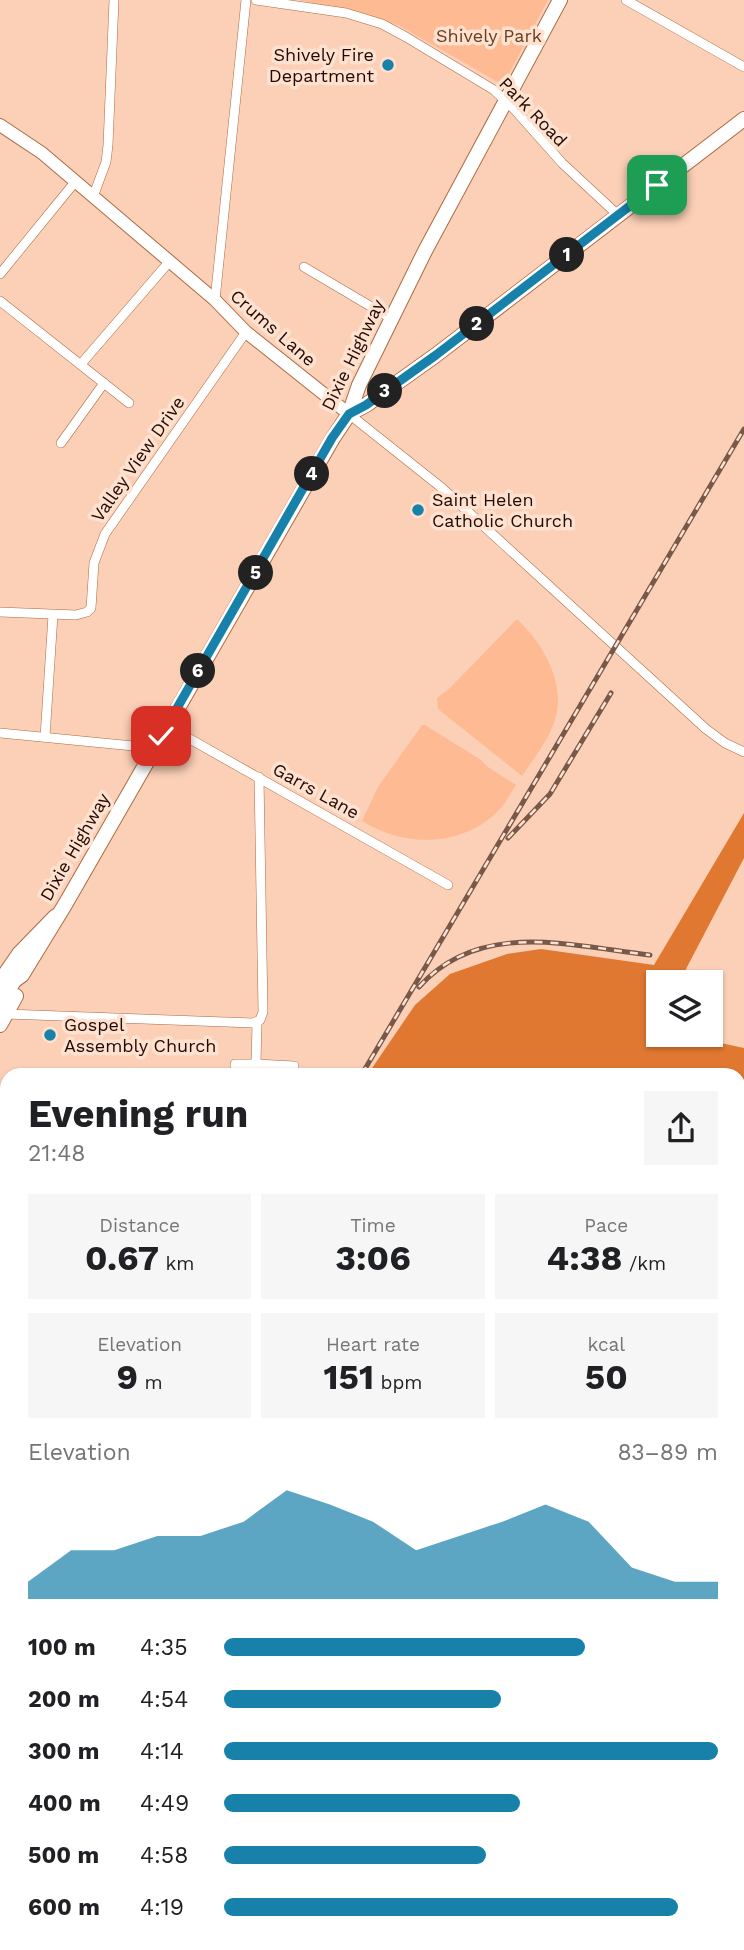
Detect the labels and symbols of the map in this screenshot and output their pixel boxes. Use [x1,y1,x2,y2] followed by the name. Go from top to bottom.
[436,25,542,46] park label: Shively Park
[269,44,374,86] place label: Shively Fire Department
[380,57,396,73] marker: Shively Fire Department
[495,73,572,151] street label: Park Road
[627,155,687,215] pin
[550,238,584,272] pin: 1
[226,285,320,370] street label: Crums Lane
[317,295,389,414] street label: Dixie Highway
[460,306,494,342] pin: 2
[368,374,402,408] pin: 3
[86,392,189,525] street label: Valley View Drive
[294,456,330,491] pin: 4
[432,489,573,531] place label: Saint Helen Catholic Church
[410,502,426,518] marker: Saint Helen Catholic Church
[238,556,274,590] pin: 5
[180,654,216,688] pin: 6
[131,706,191,766] pin
[269,758,363,823] street label: Garrs Lane
[35,789,114,904] street label: Dixie Highway
[64,1014,217,1056] place label: Gospel Assembly Church
[42,1027,58,1043] marker: Gospel Assembly Church

